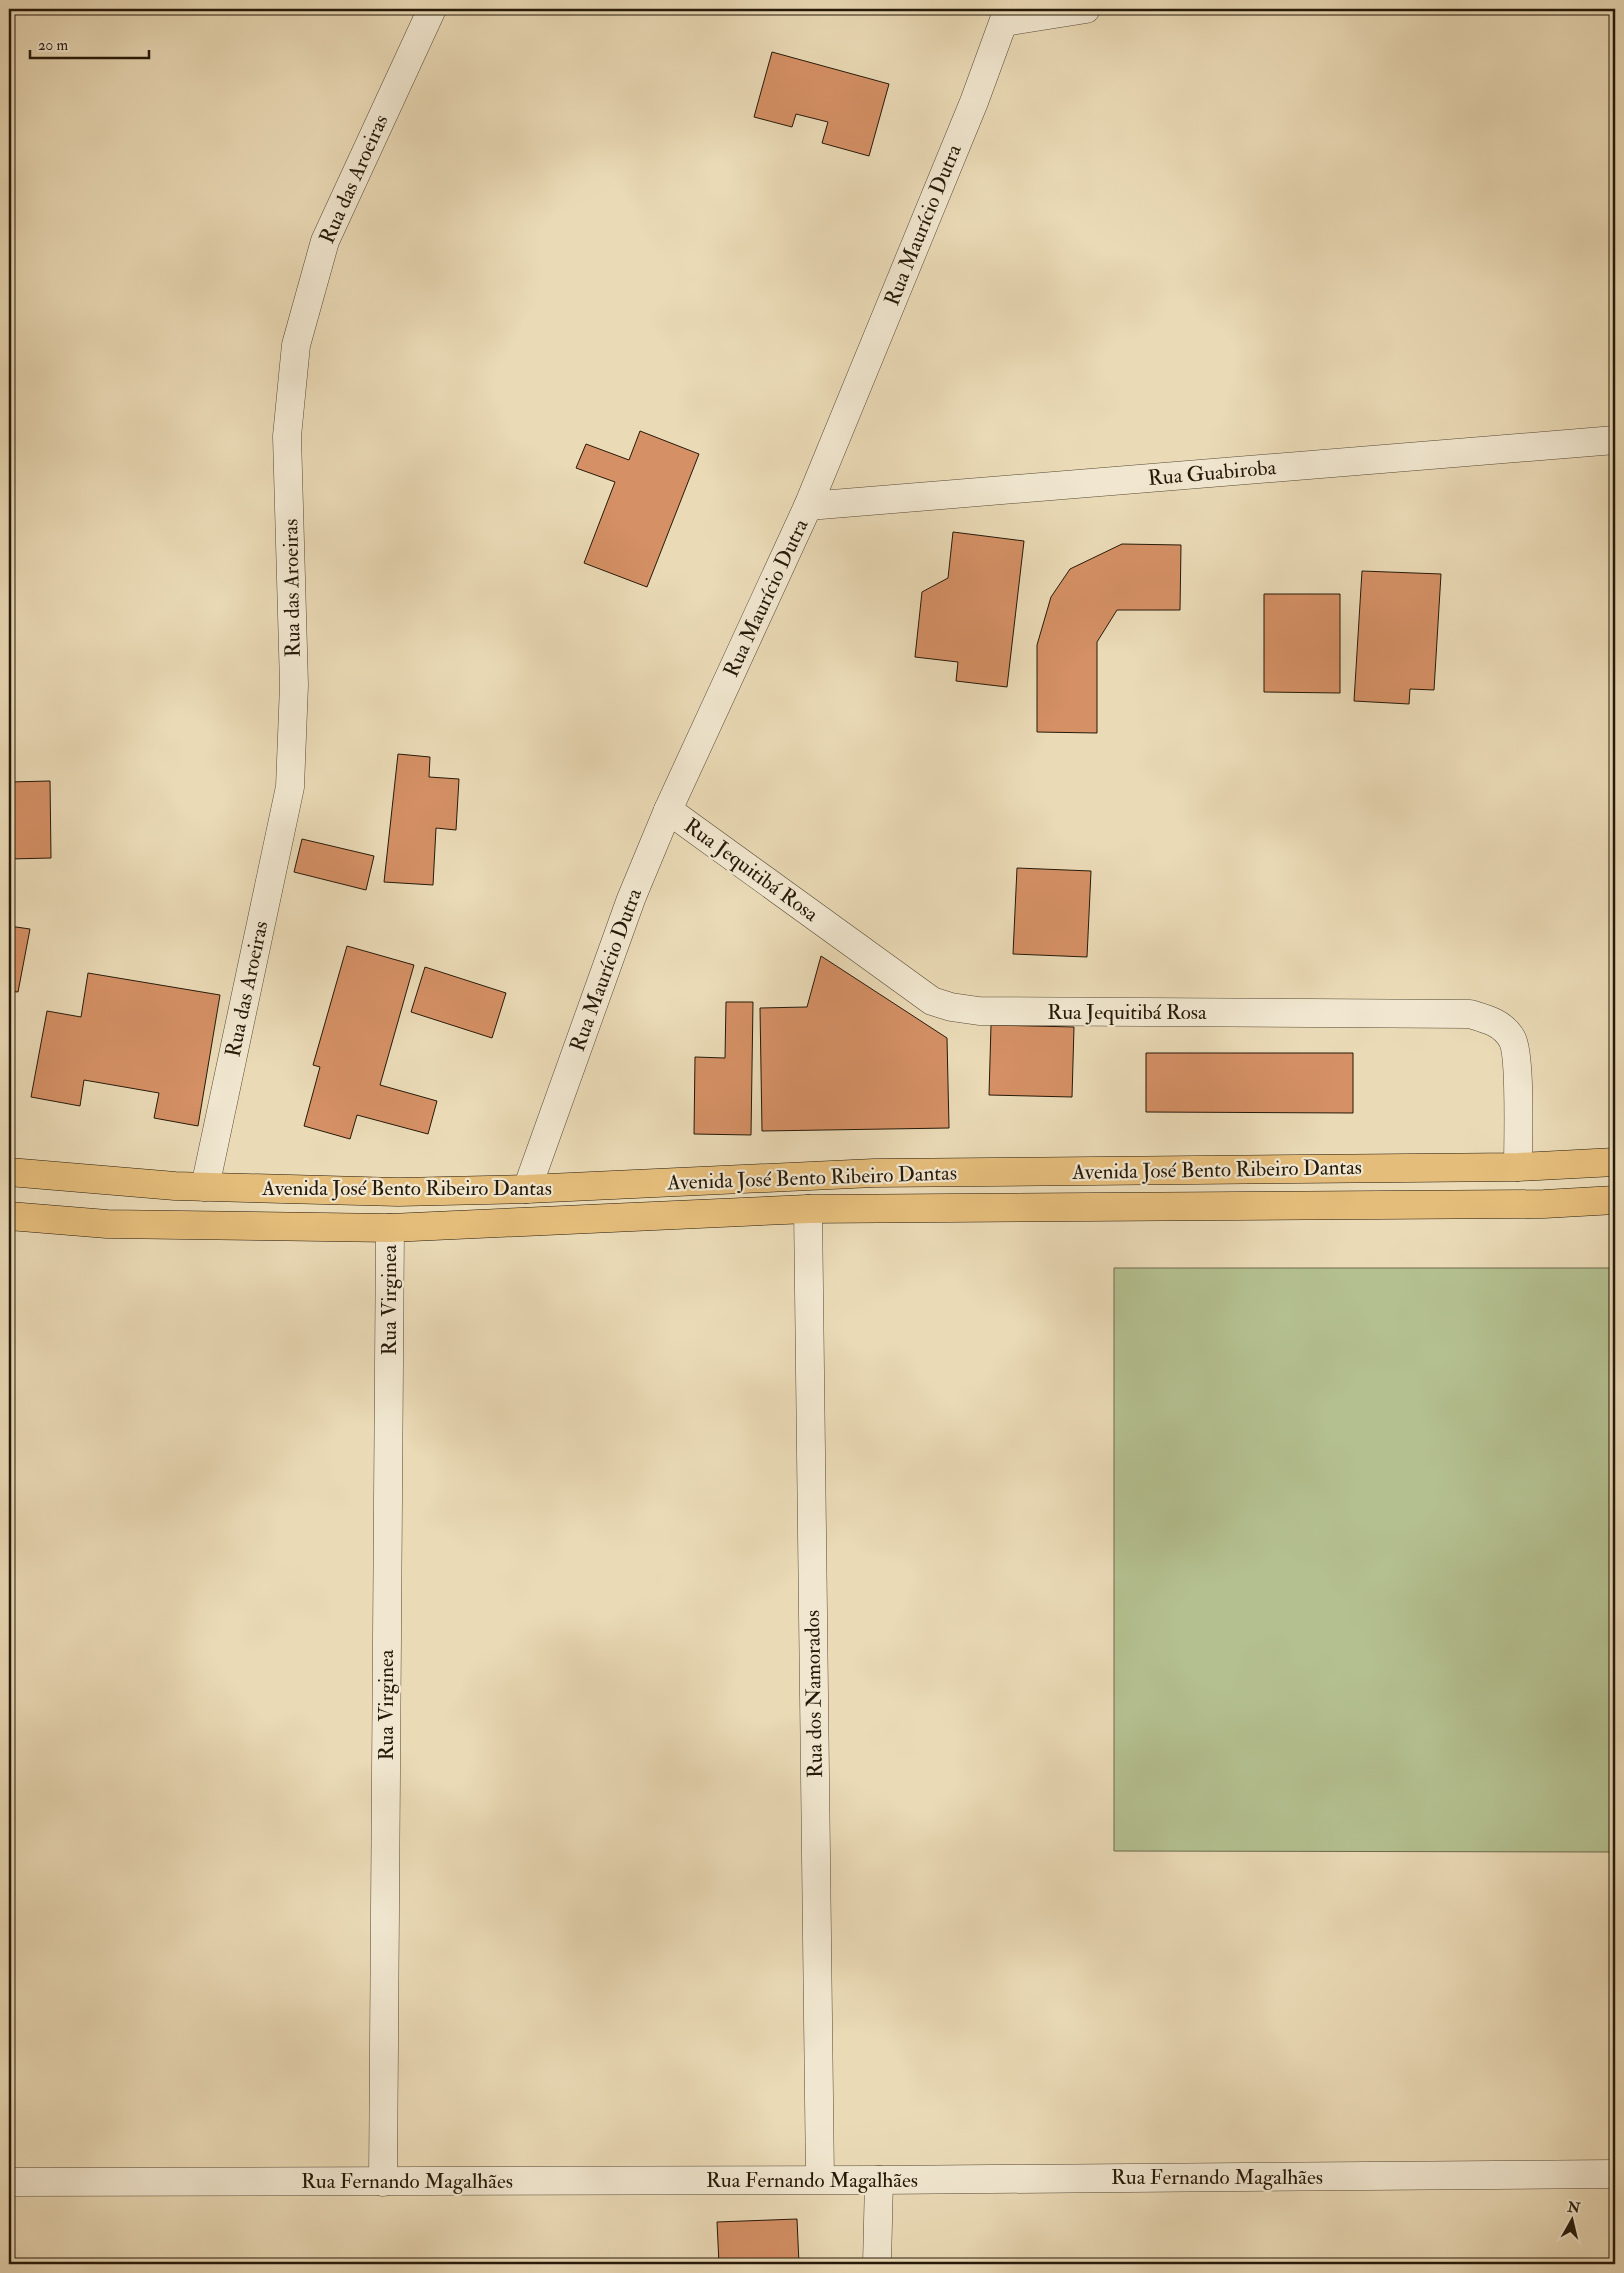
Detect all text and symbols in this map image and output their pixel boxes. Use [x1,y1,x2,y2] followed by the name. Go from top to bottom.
[30,28,149,60] scale bar
[38,36,68,55] text: 20 m
[313,110,395,248] street label: Rua das Aroeiras
[878,140,968,310] street label: Rua Maurício Dutra
[1147,454,1278,492] street label: Rua Guabiroba
[718,514,815,681] street label: Rua Maurício Dutra
[277,518,307,658] street label: Rua das Aroeiras
[679,812,824,928] street label: Rua Jequitibá Rosa
[564,885,648,1055] street label: Rua Maurício Dutra
[219,918,275,1060] street label: Rua das Aroeiras
[1047,999,1207,1026] street label: Rua Jequitibá Rosa
[1071,1154,1362,1186] street label: Avenida José Bento Ribeiro Dantas
[666,1159,957,1197] street label: Avenida José Bento Ribeiro Dantas
[261,1175,552,1202] street label: Avenida José Bento Ribeiro Dantas
[376,1244,403,1356] street label: Rua Virginea
[799,1610,829,1778] street label: Rua dos Namorados
[373,1649,400,1761] street label: Rua Virginea
[1111,2164,1323,2191] street label: Rua Fernando Magalhães
[706,2167,918,2194] street label: Rua Fernando Magalhães
[301,2168,513,2195] street label: Rua Fernando Magalhães
[1546,2196,1596,2246] north arrow
[1565,2198,1582,2217] text: N

